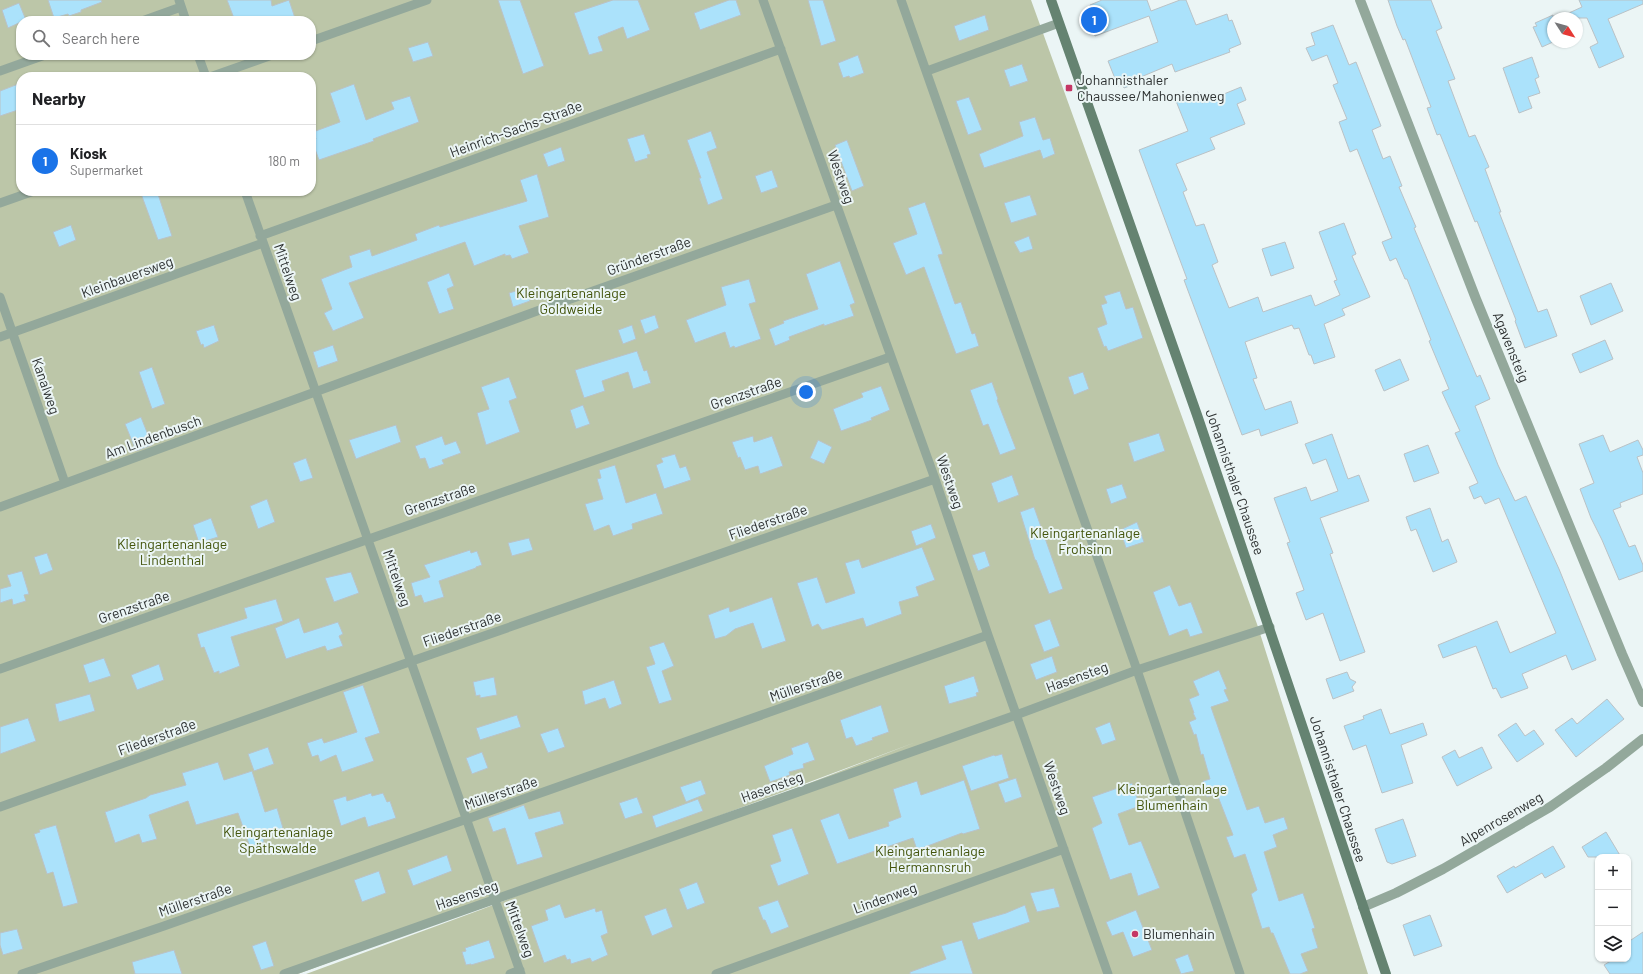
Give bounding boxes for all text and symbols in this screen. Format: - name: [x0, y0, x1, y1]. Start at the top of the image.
- pin: 1: [1081, 5, 1107, 35]
- north arrow: [1547, 12, 1583, 48]
- search box: [16, 16, 316, 60]
- icon: search: [30, 27, 52, 49]
- text: Search here: [62, 29, 140, 47]
- place label: Johannisthaler Chaussee/Mahonienweg: [1077, 71, 1225, 104]
- marker: Johannisthaler Chaussee/Mahonienweg: [1064, 83, 1074, 93]
- text: Nearby: [32, 88, 86, 108]
- street label: Heinrich-Sachs-Straße: [447, 97, 584, 160]
- text: Kiosk: [70, 144, 107, 162]
- street label: Westweg: [824, 148, 859, 206]
- text: 1: [43, 153, 47, 169]
- text: 180 m: [268, 153, 300, 169]
- text: Supermarket: [70, 162, 143, 178]
- street label: Gründerstraße: [605, 232, 693, 279]
- street label: Mittelweg: [271, 241, 306, 303]
- street label: Kleinbauersweg: [79, 252, 175, 301]
- park label: Kleingartenanlage Goldweide: [516, 284, 626, 317]
- street label: Agavensteig: [1490, 309, 1533, 384]
- street label: Kanalweg: [29, 355, 64, 416]
- street label: Grenzstraße: [708, 372, 784, 413]
- your location: [796, 382, 816, 402]
- street label: Johannisthaler Chaussee: [1203, 407, 1268, 557]
- street label: Am Lindenbusch: [102, 411, 203, 462]
- street label: Westweg: [933, 453, 968, 511]
- street label: Grenzstraße: [402, 478, 478, 519]
- street label: Fliederstraße: [726, 500, 809, 543]
- park label: Kleingartenanlage Frohsinn: [1030, 524, 1140, 557]
- park label: Kleingartenanlage Lindenthal: [117, 535, 227, 568]
- street label: Mittelweg: [380, 547, 415, 609]
- street label: Grenzstraße: [96, 586, 172, 627]
- street label: Fliederstraße: [420, 607, 503, 650]
- street label: Hasensteg: [1044, 657, 1110, 696]
- street label: Müllerstraße: [767, 664, 844, 705]
- street label: Johannisthaler Chaussee: [1307, 713, 1370, 864]
- street label: Fliederstraße: [116, 715, 198, 758]
- street label: Westweg: [1040, 759, 1075, 817]
- street label: Hasensteg: [739, 767, 805, 806]
- street label: Müllerstraße: [462, 772, 539, 813]
- park label: Kleingartenanlage Blumenhain: [1117, 780, 1227, 813]
- street label: Alpenrosenweg: [1456, 788, 1545, 849]
- park label: Kleingartenanlage Späthswalde: [223, 823, 333, 856]
- park label: Kleingartenanlage Hermannsruh: [875, 842, 985, 875]
- map controls: [1595, 854, 1631, 962]
- button: +: [1595, 854, 1631, 890]
- street label: Hasensteg: [434, 876, 500, 913]
- street label: Lindenweg: [851, 878, 919, 917]
- street label: Müllerstraße: [156, 879, 233, 920]
- button: −: [1595, 890, 1631, 926]
- street label: Mittelweg: [502, 898, 539, 959]
- place label: Blumenhain: [1143, 925, 1215, 942]
- button: layers: [1595, 926, 1631, 962]
- marker: Blumenhain: [1130, 929, 1140, 939]

